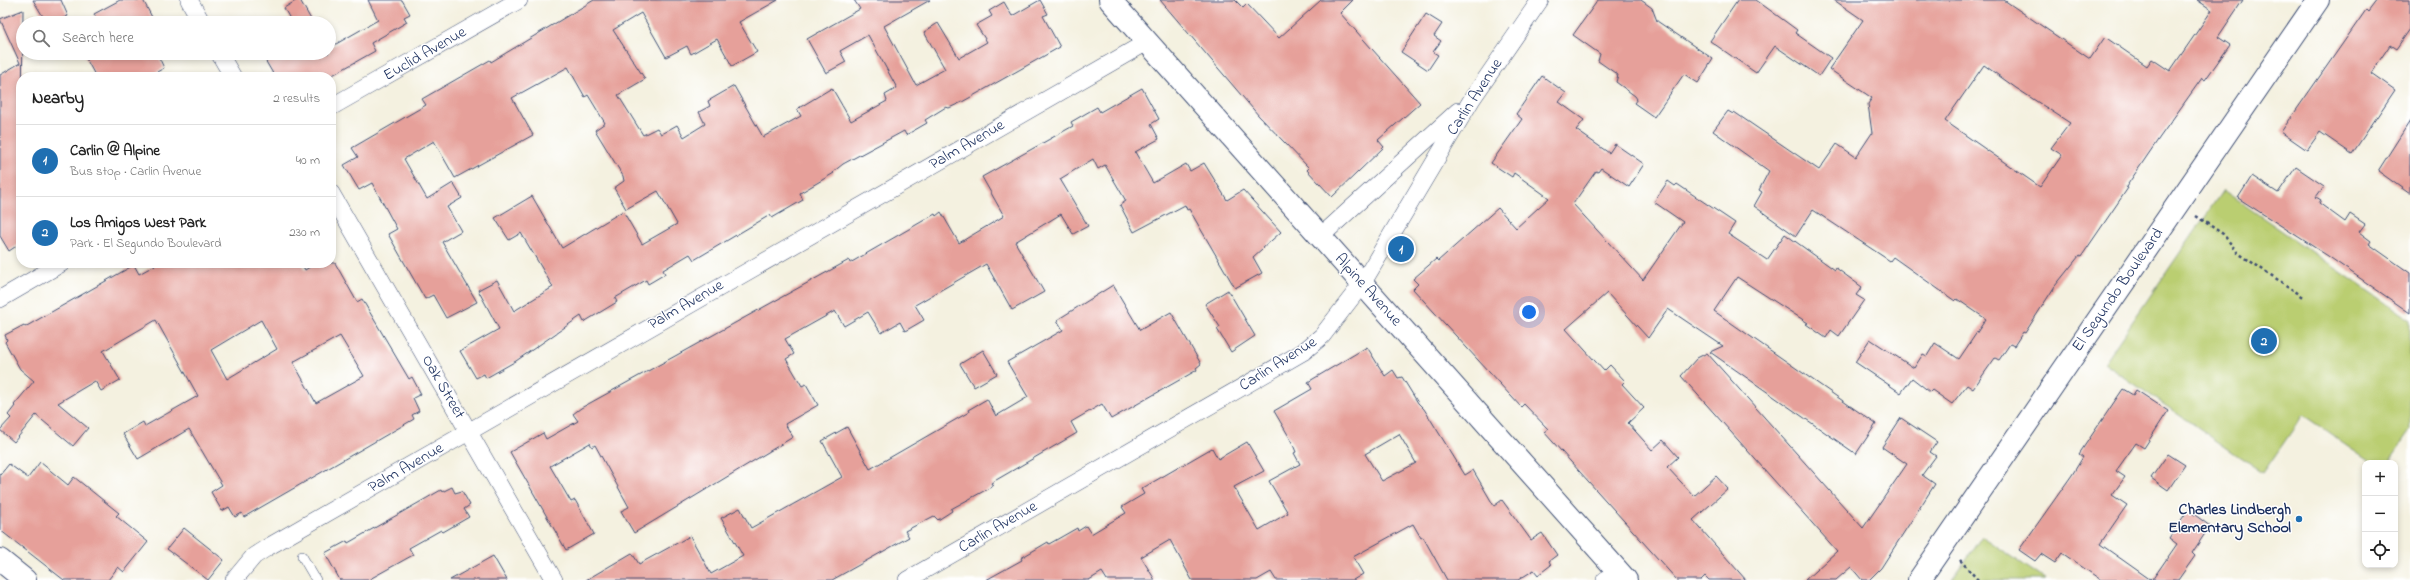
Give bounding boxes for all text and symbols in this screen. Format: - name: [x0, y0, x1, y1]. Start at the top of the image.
- search box: [16, 16, 336, 60]
- street label: Euclid Avenue: [379, 20, 472, 87]
- icon: search: [30, 27, 52, 49]
- text: Search here: [62, 27, 134, 49]
- street label: Carlin Avenue: [1441, 53, 1509, 140]
- text: Nearby: [32, 86, 84, 111]
- text: 2 results: [273, 89, 320, 108]
- street label: Palm Avenue: [925, 113, 1010, 176]
- text: Carlin @ Alpine: [70, 140, 160, 162]
- text: 1: [43, 151, 47, 170]
- text: 40 m: [296, 151, 320, 170]
- text: Bus stop · Carlin Avenue: [70, 162, 201, 181]
- text: Los Amigos West Park: [70, 212, 206, 234]
- text: 2: [42, 223, 48, 242]
- text: 230 m: [289, 223, 320, 242]
- street label: El Segundo Boulevard: [2066, 223, 2170, 357]
- text: Park · El Segundo Boulevard: [70, 234, 222, 253]
- pin: 1: [1388, 234, 1414, 264]
- street label: Alpine Avenue: [1329, 248, 1408, 332]
- street label: Palm Avenue: [644, 273, 729, 336]
- your location: [1519, 302, 1539, 322]
- pin: 2: [2251, 326, 2277, 356]
- street label: Carlin Avenue: [1234, 330, 1322, 397]
- street label: Oak Street: [415, 350, 471, 424]
- street label: Palm Avenue: [364, 436, 449, 499]
- map controls: [2362, 460, 2398, 568]
- button: +: [2362, 460, 2398, 496]
- street label: Carlin Avenue: [954, 494, 1043, 559]
- button: −: [2362, 496, 2398, 532]
- place label: Charles Lindbergh Elementary School: [2168, 498, 2291, 541]
- marker: Charles Lindbergh Elementary School: [2294, 514, 2304, 524]
- button: locate: [2362, 532, 2398, 568]

